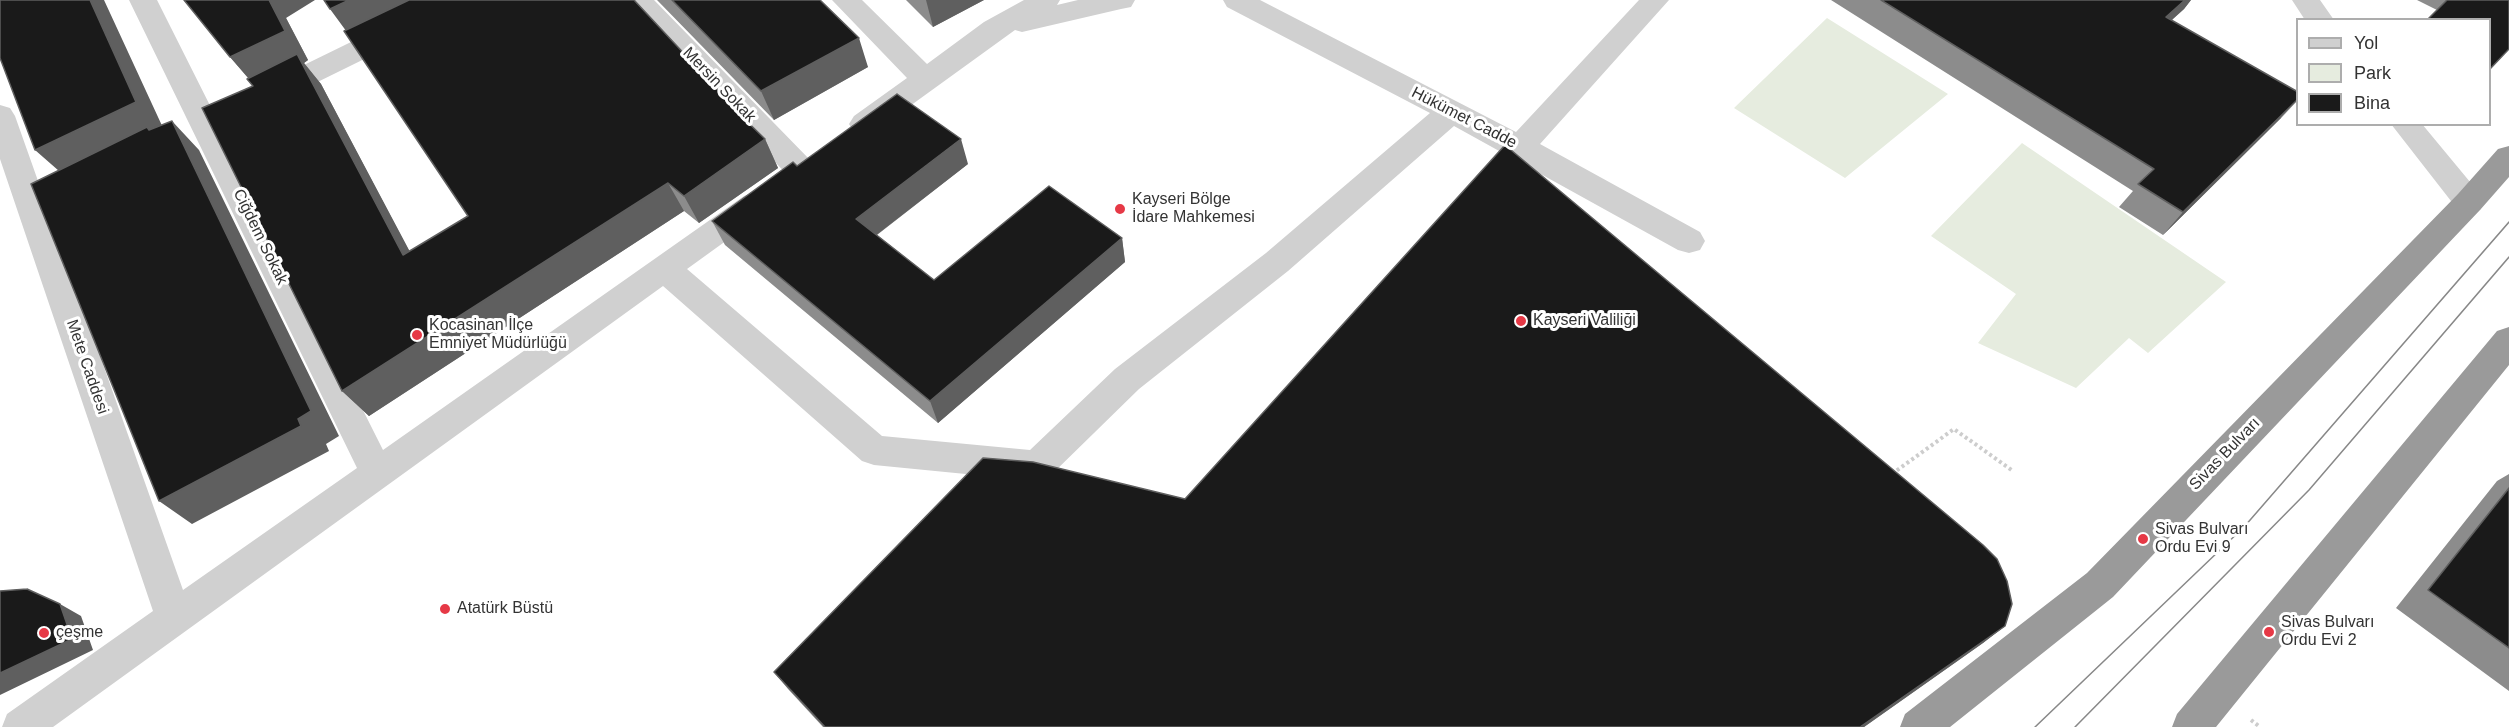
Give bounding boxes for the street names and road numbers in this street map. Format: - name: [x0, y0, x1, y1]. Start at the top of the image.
- street label: Mersin Sokak: [678, 43, 760, 127]
- street label: Hükümet Cadde: [1408, 83, 1520, 153]
- street label: Ciğdem Sokak: [229, 186, 291, 288]
- street label: Mete Caddesi: [62, 317, 112, 417]
- street label: Sivas Bulvarı: [2186, 414, 2264, 494]

